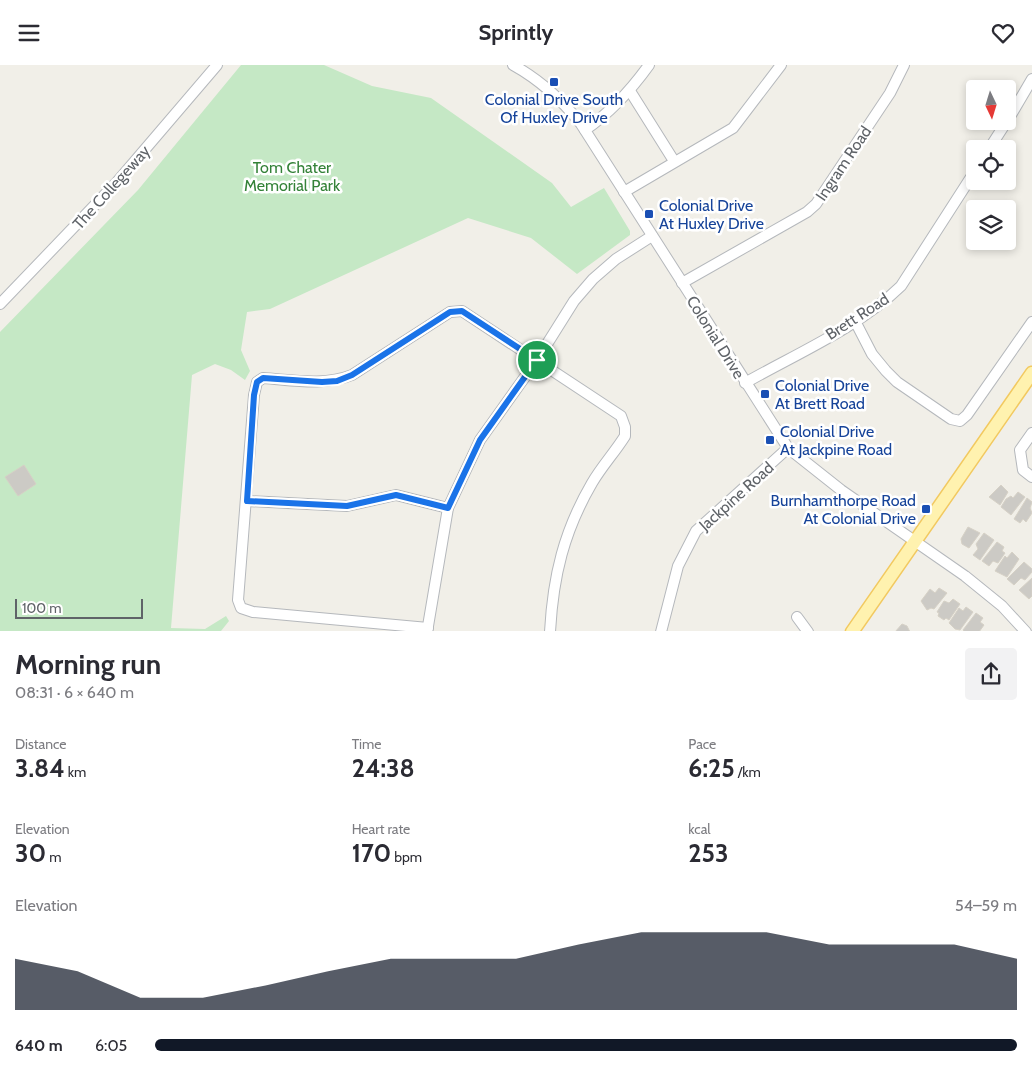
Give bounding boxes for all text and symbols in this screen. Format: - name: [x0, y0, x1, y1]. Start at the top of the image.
- icon: menu: [15, 19, 43, 47]
- text: Sprintly: [479, 19, 553, 46]
- icon: heart: [989, 19, 1017, 47]
- marker: Colonial Drive South Of Huxley Drive: [548, 76, 560, 88]
- north arrow: [966, 80, 1016, 130]
- map controls: [966, 80, 1016, 250]
- place label: Colonial Drive South Of Huxley Drive: [485, 90, 623, 127]
- street label: Ingram Road: [812, 122, 875, 204]
- button: locate: [966, 140, 1016, 190]
- street label: The Collegeway: [69, 142, 154, 233]
- park label: Tom Chater Memorial Park: [244, 158, 341, 195]
- place label: Colonial Drive At Huxley Drive: [659, 196, 764, 233]
- button: layers: [966, 200, 1016, 250]
- marker: Colonial Drive At Huxley Drive: [643, 208, 655, 220]
- street label: Brett Road: [822, 289, 892, 344]
- street label: Colonial Drive: [683, 292, 749, 382]
- pin: [516, 339, 558, 381]
- icon: arrive: [523, 346, 551, 374]
- place label: Colonial Drive At Brett Road: [775, 376, 869, 413]
- marker: Colonial Drive At Brett Road: [759, 388, 771, 400]
- place label: Colonial Drive At Jackpine Road: [780, 422, 892, 459]
- marker: Colonial Drive At Jackpine Road: [764, 434, 776, 446]
- street label: Jackpine Road: [694, 458, 778, 535]
- place label: Burnhamthorpe Road At Colonial Drive: [771, 491, 916, 528]
- marker: Burnhamthorpe Road At Colonial Drive: [920, 503, 932, 515]
- scale bar: [15, 597, 142, 620]
- text: 100 m: [22, 599, 62, 617]
- text: Morning run: [15, 647, 161, 681]
- button: share: [965, 648, 1017, 700]
- text: 08:31 · 6 × 640 m: [15, 683, 134, 702]
- text: Distance: [15, 735, 67, 753]
- text: Time: [352, 735, 381, 753]
- text: Pace: [688, 735, 716, 753]
- text: 3.84: [15, 753, 65, 783]
- text: 24:38: [352, 753, 415, 783]
- text: 6:25: [688, 753, 735, 783]
- text: km: [65, 763, 86, 781]
- text: /km: [735, 763, 761, 781]
- text: Elevation: [15, 820, 70, 838]
- text: Heart rate: [352, 820, 410, 838]
- text: kcal: [688, 820, 711, 838]
- text: 30: [15, 838, 46, 868]
- text: 170: [352, 838, 391, 868]
- text: 253: [688, 838, 728, 868]
- text: m: [46, 848, 62, 866]
- text: bpm: [391, 848, 422, 866]
- text: Elevation: [15, 896, 78, 915]
- text: 54–59 m: [955, 896, 1017, 915]
- text: 640 m: [15, 1036, 63, 1055]
- text: 6:05: [95, 1036, 127, 1055]

